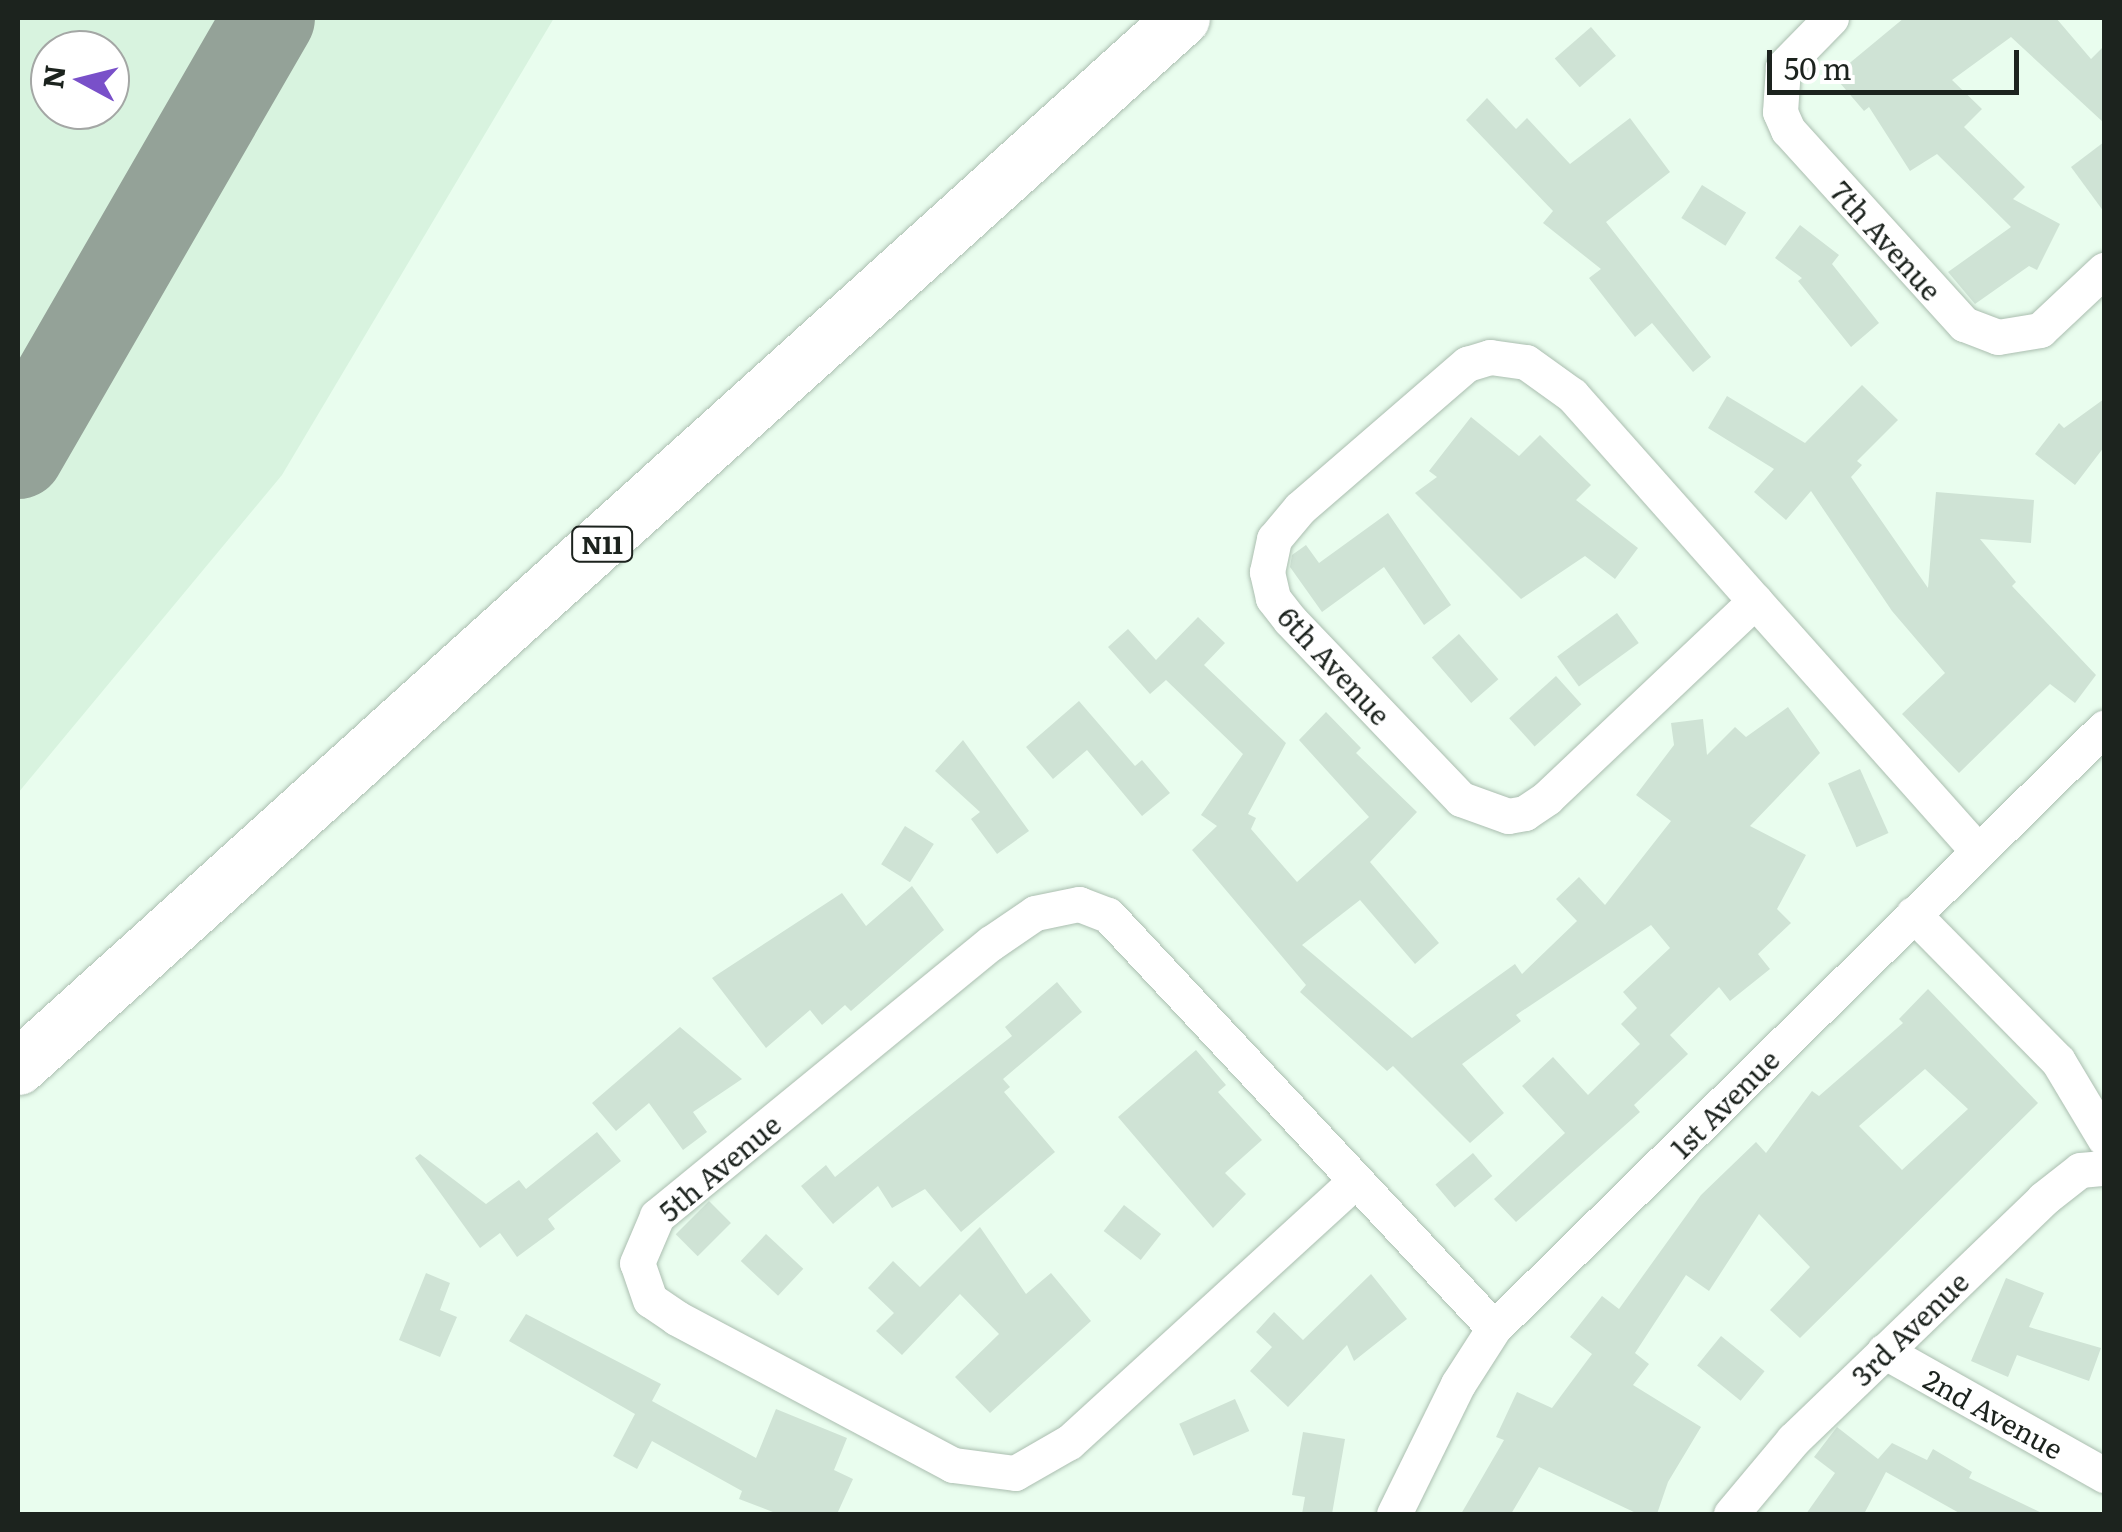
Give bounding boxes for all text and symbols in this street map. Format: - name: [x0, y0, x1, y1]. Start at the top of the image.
- north arrow: [30, 30, 130, 130]
- scale bar: [1772, 30, 2024, 92]
- text: 50 m: [1784, 45, 1852, 89]
- text: N: [30, 62, 74, 91]
- street label: 7th Avenue: [1825, 174, 1949, 306]
- road number: N11: [570, 524, 634, 564]
- street label: 6th Avenue: [1272, 599, 1398, 731]
- street label: 1st Avenue: [1663, 1042, 1785, 1164]
- street label: 5th Avenue: [652, 1107, 786, 1227]
- street label: 3rd Avenue: [1844, 1264, 1974, 1392]
- street label: 2nd Avenue: [1919, 1361, 2069, 1465]

